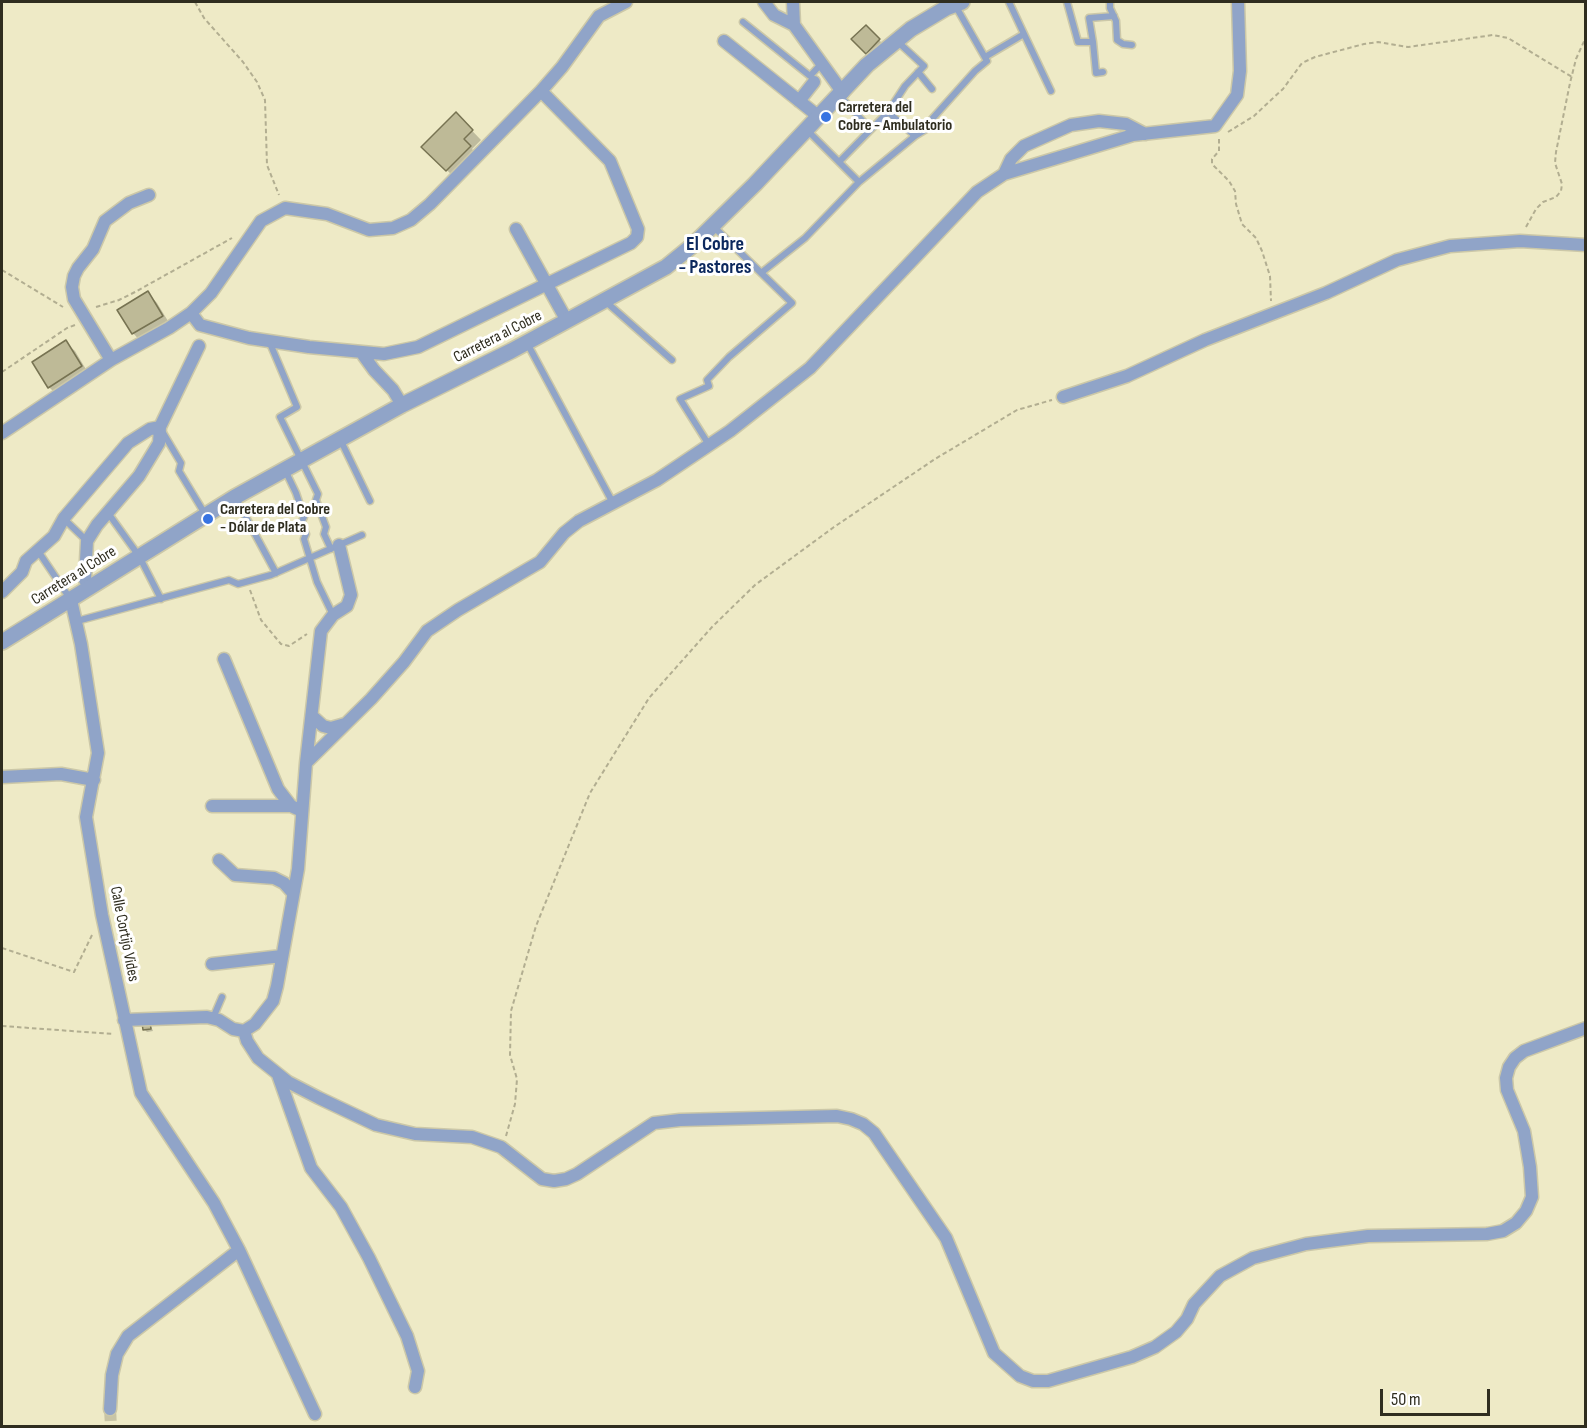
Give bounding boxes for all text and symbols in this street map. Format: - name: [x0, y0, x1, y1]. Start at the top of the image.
- place label: Carretera del Cobre - Ambulatorio: [838, 98, 952, 136]
- marker: Carretera del Cobre - Ambulatorio: [819, 110, 833, 124]
- district label: El Cobre - Pastores: [679, 233, 751, 280]
- street label: Carretera al Cobre: [451, 307, 545, 367]
- place label: Carretera del Cobre - Dólar de Plata: [220, 500, 330, 538]
- marker: Carretera del Cobre - Dólar de Plata: [201, 512, 215, 526]
- street label: Carretera al Cobre: [28, 542, 120, 610]
- street label: Calle Cortijo Vides: [105, 885, 143, 983]
- scale bar: [1383, 1377, 1492, 1415]
- text: 50 m: [1391, 1389, 1421, 1410]

